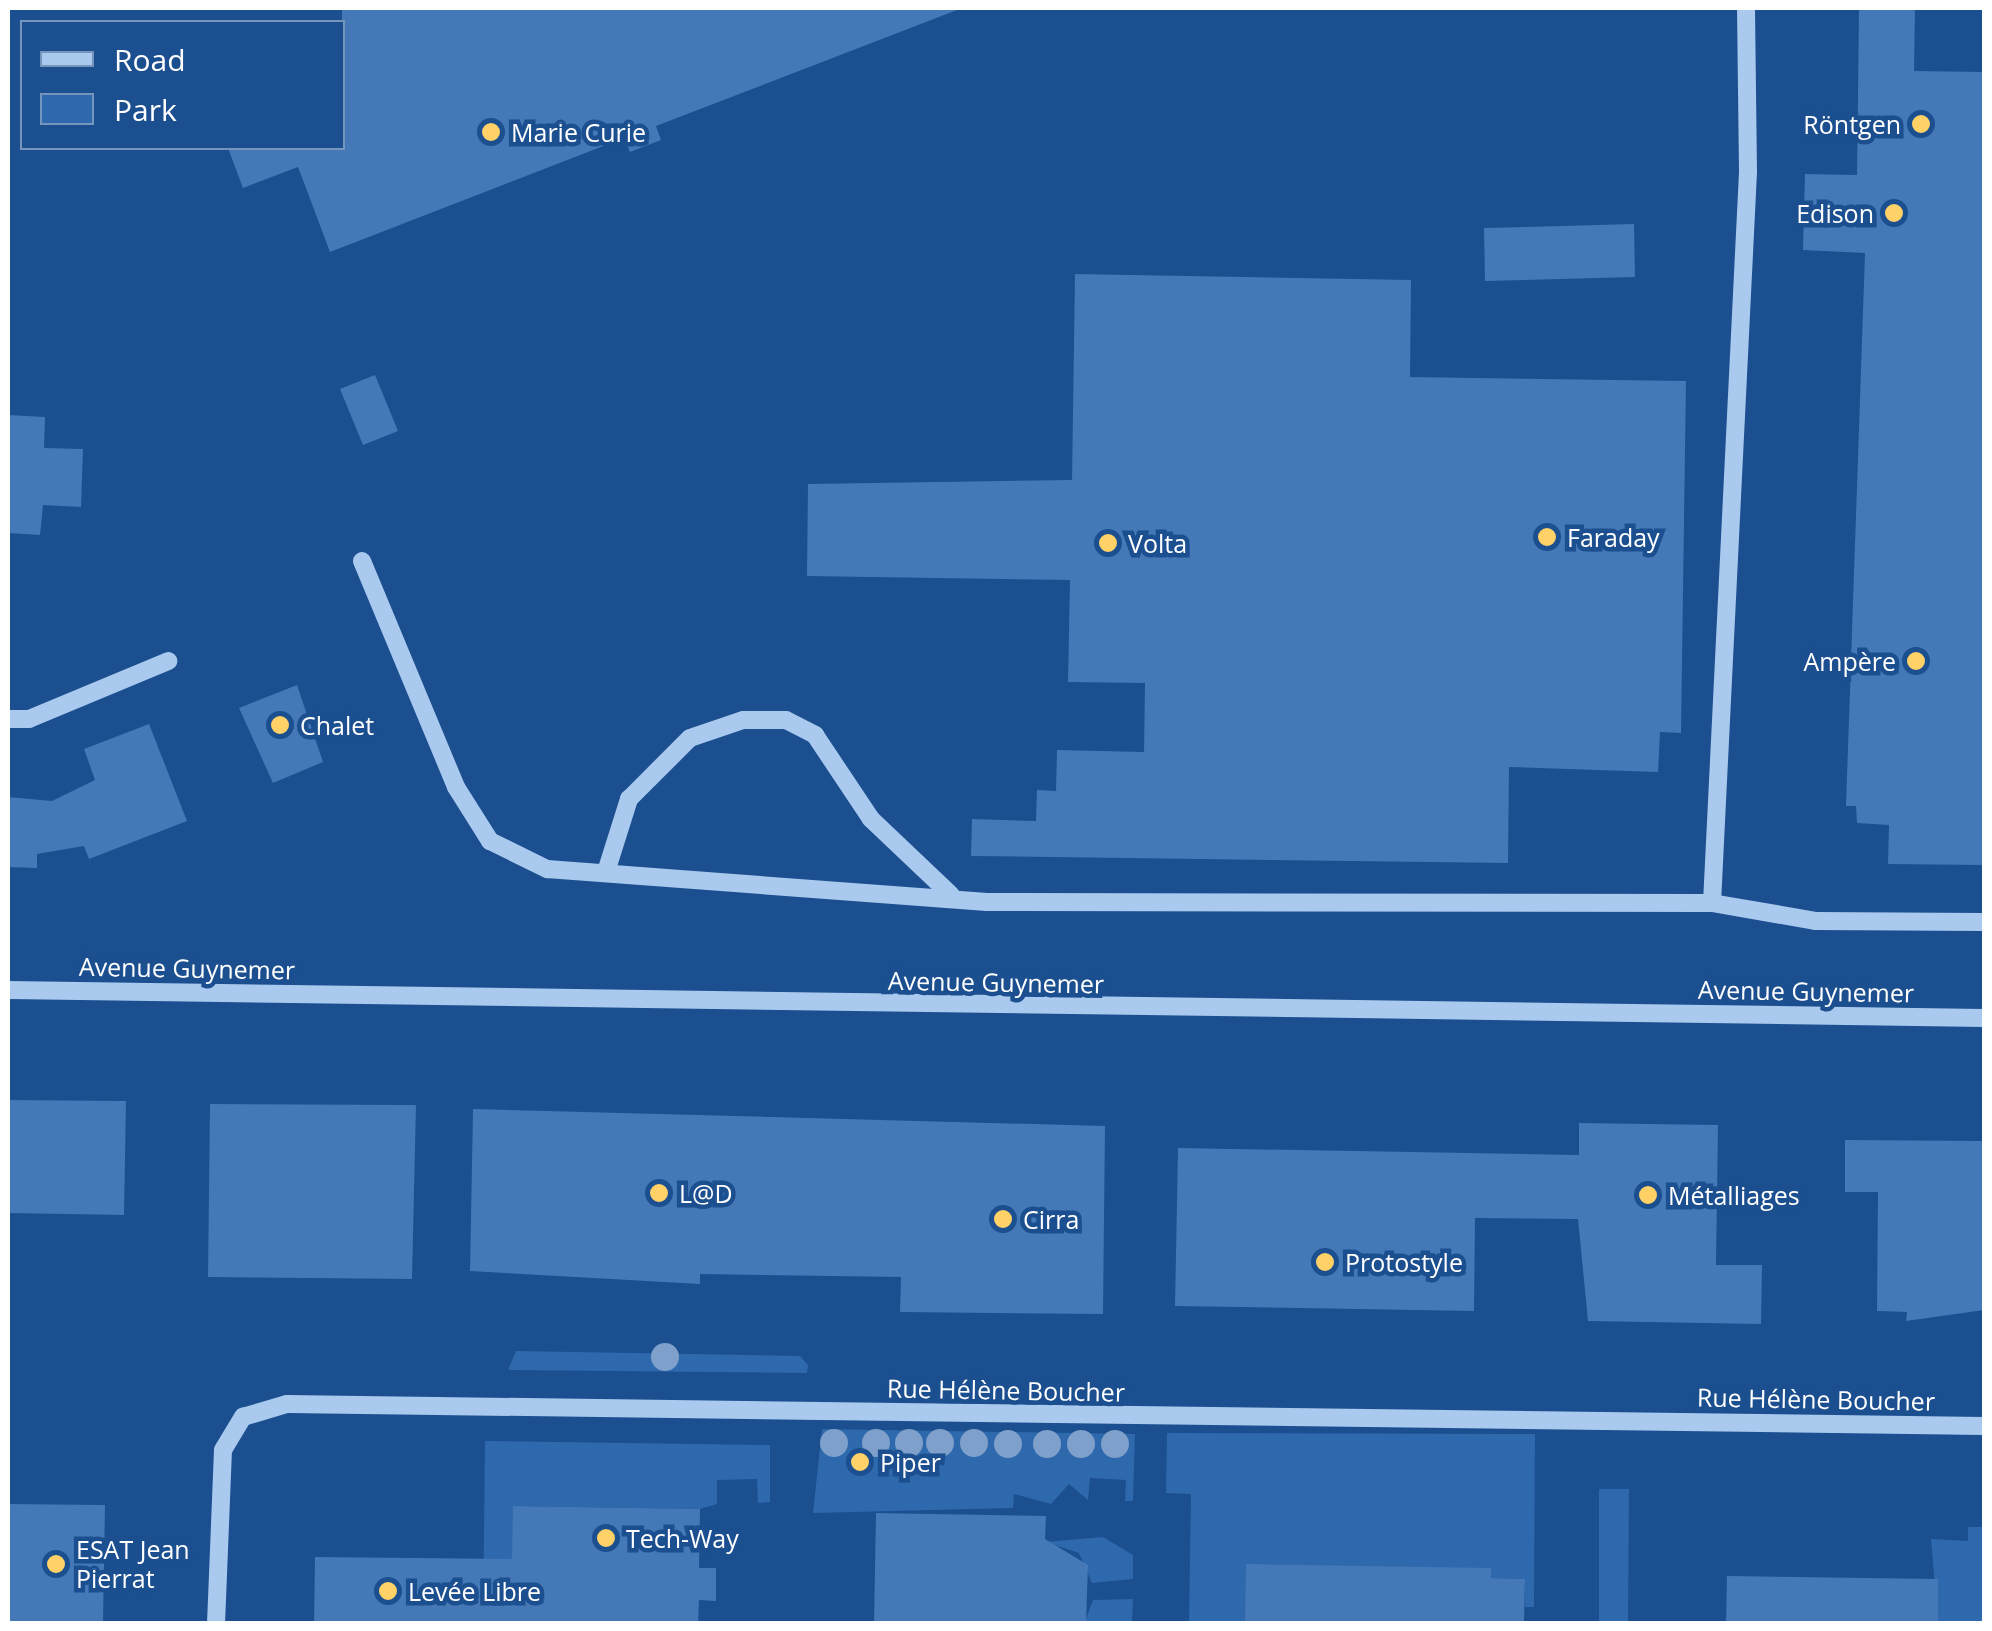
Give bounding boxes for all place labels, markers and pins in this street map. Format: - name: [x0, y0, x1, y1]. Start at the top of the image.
- place label: Röntgen: [1803, 109, 1901, 139]
- marker: Röntgen: [1910, 113, 1932, 135]
- place label: Marie Curie: [511, 117, 646, 147]
- marker: Marie Curie: [480, 121, 502, 143]
- place label: Edison: [1796, 198, 1874, 228]
- marker: Edison: [1883, 202, 1905, 224]
- place label: Faraday: [1567, 522, 1660, 552]
- marker: Faraday: [1536, 526, 1558, 548]
- place label: Volta: [1128, 528, 1187, 558]
- marker: Volta: [1097, 532, 1119, 554]
- place label: Ampère: [1803, 646, 1896, 676]
- marker: Ampère: [1905, 650, 1927, 672]
- place label: Chalet: [300, 710, 374, 740]
- marker: Chalet: [269, 714, 291, 736]
- place label: L@D: [679, 1178, 733, 1208]
- place label: Métalliages: [1668, 1180, 1800, 1210]
- marker: L@D: [648, 1182, 670, 1204]
- marker: Métalliages: [1637, 1184, 1659, 1206]
- place label: Cirra: [1023, 1204, 1079, 1234]
- marker: Cirra: [992, 1208, 1014, 1230]
- place label: Protostyle: [1345, 1247, 1463, 1277]
- marker: Protostyle: [1314, 1251, 1336, 1273]
- place label: Piper: [880, 1447, 941, 1477]
- marker: Piper: [849, 1451, 871, 1473]
- place label: Tech-Way: [626, 1523, 739, 1553]
- marker: Tech-Way: [595, 1527, 617, 1549]
- place label: ESAT Jean Pierrat: [76, 1535, 190, 1594]
- marker: ESAT Jean Pierrat: [45, 1553, 67, 1575]
- place label: Levée Libre: [408, 1576, 541, 1606]
- marker: Levée Libre: [377, 1580, 399, 1602]

